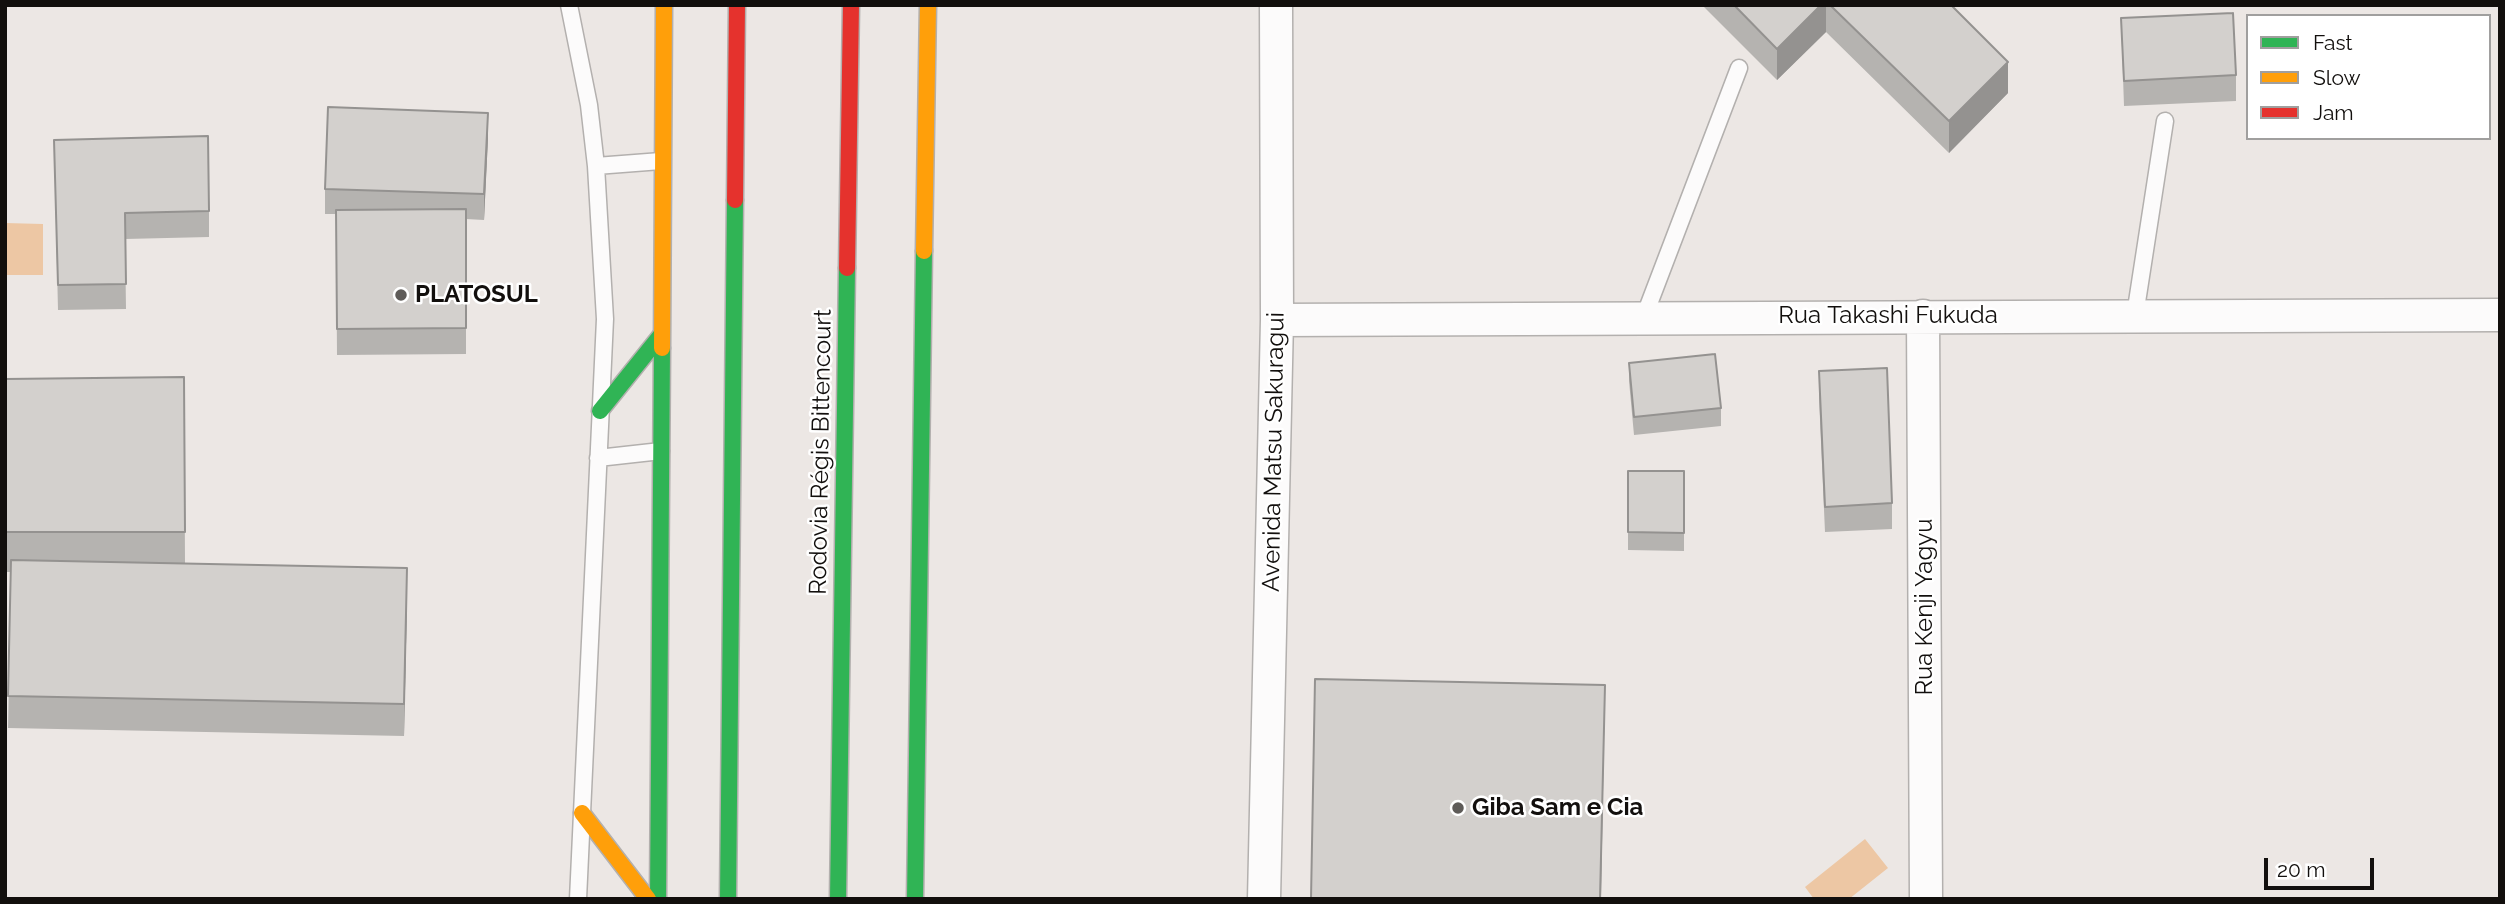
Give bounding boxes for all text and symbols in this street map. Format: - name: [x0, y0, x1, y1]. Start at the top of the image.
- legend: [2246, 14, 2491, 140]
- text: Fast: [2313, 30, 2353, 55]
- text: Slow: [2313, 65, 2361, 90]
- text: Jam: [2313, 100, 2354, 125]
- place label: PLATOSUL: [415, 281, 538, 309]
- marker: PLATOSUL: [393, 287, 409, 303]
- street label: Rua Takashi Fukuda: [1778, 302, 1998, 330]
- street label: Rodovia Régis Bittencourt: [804, 309, 838, 595]
- street label: Avenida Matsu Sakuragui: [1257, 312, 1291, 592]
- street label: Rua Kenji Yagyu: [1911, 518, 1939, 696]
- place label: Giba Sam e Cia: [1472, 794, 1643, 822]
- marker: Giba Sam e Cia: [1450, 800, 1466, 816]
- scale bar: [2267, 844, 2377, 888]
- text: 20 m: [2277, 857, 2325, 882]

